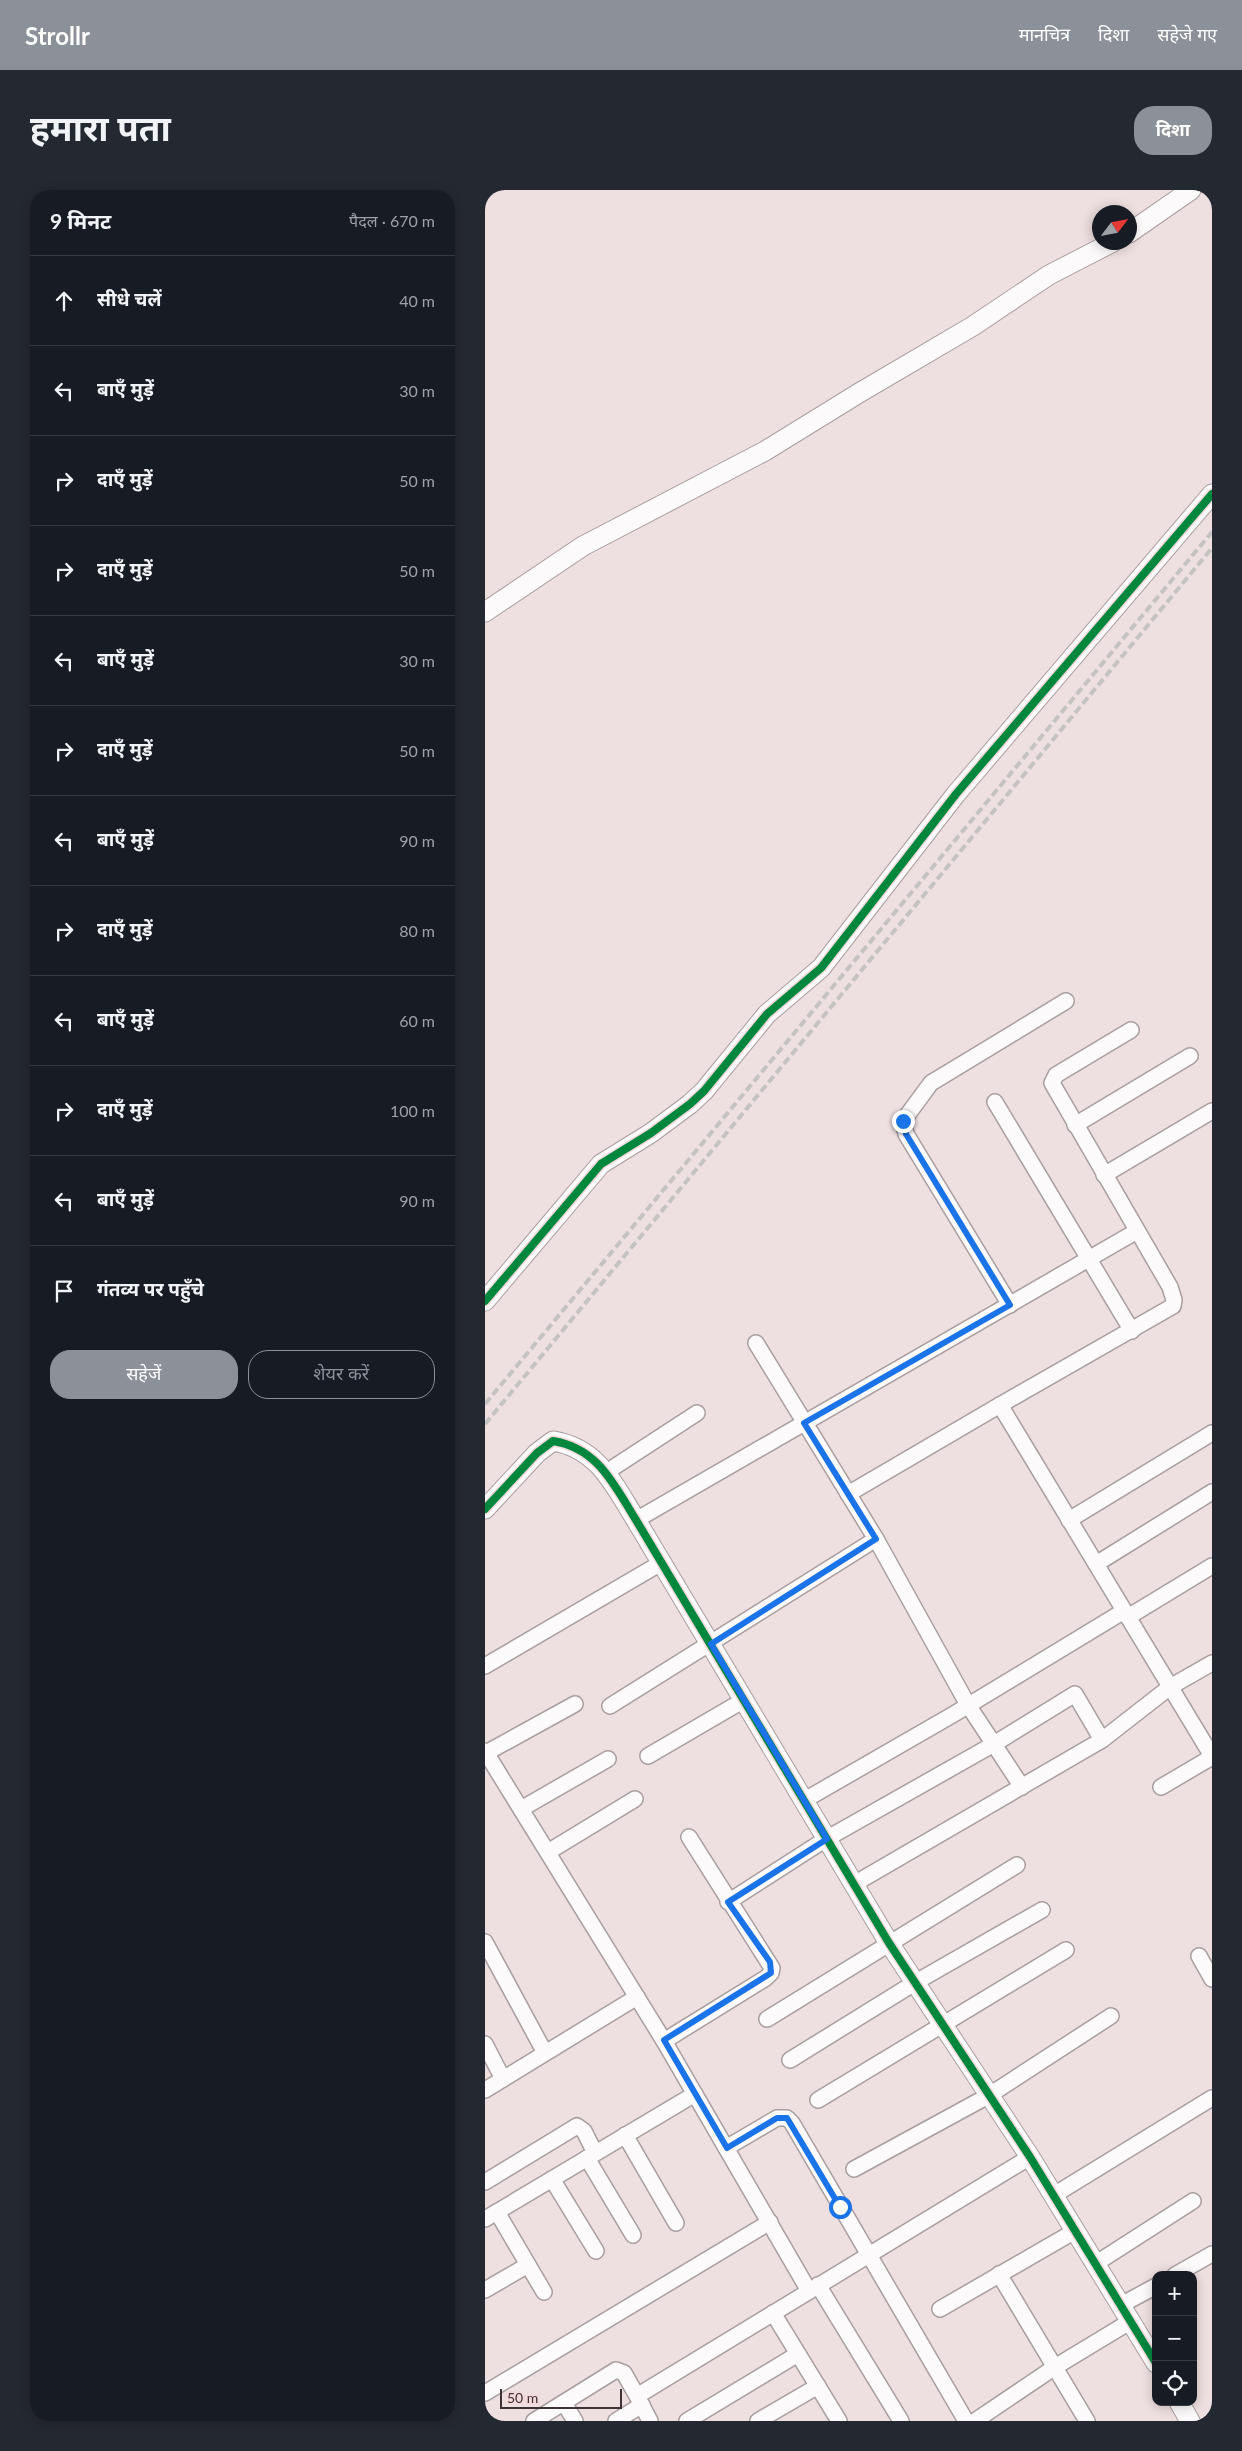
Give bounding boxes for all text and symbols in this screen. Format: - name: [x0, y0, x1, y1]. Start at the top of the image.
- text: Strollr: [25, 21, 90, 50]
- text: मानचित्र: [1019, 23, 1070, 45]
- text: दिशा: [1098, 23, 1129, 45]
- text: सहेजे गए: [1157, 23, 1217, 45]
- text: हमारा पता: [30, 106, 171, 148]
- button: दिशा: [1134, 106, 1212, 155]
- north arrow: [1092, 205, 1137, 250]
- text: 9 मिनट: [50, 208, 111, 233]
- text: पैदल · 670 m: [349, 211, 435, 230]
- icon: ahead: [50, 287, 78, 315]
- text: सीधे चलें: [97, 287, 162, 310]
- text: 40 m: [399, 291, 435, 310]
- icon: left: [50, 377, 78, 405]
- text: बाएँ मुड़ें: [97, 377, 154, 400]
- text: 30 m: [399, 381, 435, 400]
- icon: right: [50, 467, 78, 495]
- text: दाएँ मुड़ें: [97, 467, 153, 490]
- text: 50 m: [399, 471, 435, 490]
- icon: right: [50, 557, 78, 585]
- text: दाएँ मुड़ें: [97, 557, 153, 580]
- text: 50 m: [399, 561, 435, 580]
- icon: left: [50, 647, 78, 675]
- text: बाएँ मुड़ें: [97, 647, 154, 670]
- text: 30 m: [399, 651, 435, 670]
- icon: right: [50, 737, 78, 765]
- text: दाएँ मुड़ें: [97, 737, 153, 760]
- text: 50 m: [399, 741, 435, 760]
- icon: left: [50, 827, 78, 855]
- text: बाएँ मुड़ें: [97, 827, 154, 850]
- text: 90 m: [399, 831, 435, 850]
- icon: right: [50, 917, 78, 945]
- text: दाएँ मुड़ें: [97, 917, 153, 940]
- text: 80 m: [399, 921, 435, 940]
- icon: left: [50, 1007, 78, 1035]
- text: बाएँ मुड़ें: [97, 1007, 154, 1030]
- text: 60 m: [399, 1011, 435, 1030]
- icon: right: [50, 1097, 78, 1125]
- text: दाएँ मुड़ें: [97, 1097, 153, 1120]
- text: 100 m: [390, 1101, 435, 1120]
- route end: [892, 1110, 915, 1133]
- icon: left: [50, 1187, 78, 1215]
- text: बाएँ मुड़ें: [97, 1187, 154, 1210]
- text: 90 m: [399, 1191, 435, 1210]
- icon: arrive: [50, 1277, 78, 1305]
- text: गंतव्य पर पहुँचे: [97, 1277, 204, 1300]
- button: सहेजें: [50, 1350, 238, 1399]
- button: शेयर करें: [248, 1350, 435, 1399]
- route start: [829, 2196, 852, 2219]
- map controls: [1152, 2271, 1197, 2406]
- button: +: [1152, 2271, 1197, 2316]
- button: −: [1152, 2316, 1197, 2361]
- button: locate: [1152, 2361, 1197, 2406]
- scale bar: [500, 2386, 623, 2409]
- text: 50 m: [507, 2389, 538, 2406]

